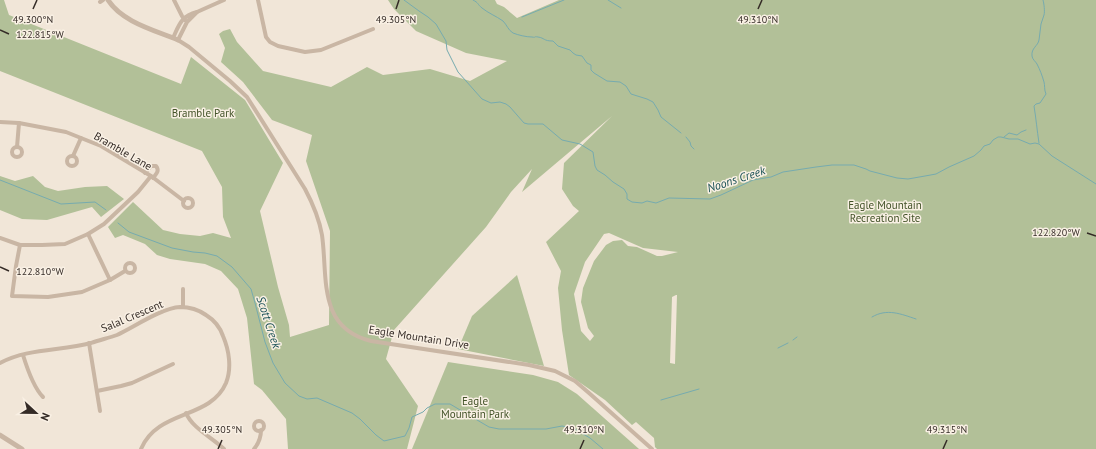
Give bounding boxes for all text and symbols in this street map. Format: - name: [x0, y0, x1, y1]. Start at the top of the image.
- text: 49.300°N: [13, 13, 53, 26]
- text: 49.305°N: [376, 13, 416, 26]
- text: 49.310°N: [738, 13, 778, 26]
- text: 122.815°W: [16, 28, 64, 41]
- park label: Bramble Park: [172, 106, 235, 120]
- street label: Bramble Lane: [91, 129, 155, 173]
- water label: Noons Creek: [705, 162, 768, 195]
- park label: Eagle Mountain Recreation Site: [848, 198, 922, 225]
- text: 122.820°W: [1032, 226, 1080, 239]
- text: 122.810°W: [16, 265, 64, 278]
- water label: Scott Creek: [254, 294, 285, 351]
- street label: Salal Crescent: [99, 297, 165, 335]
- street label: Eagle Mountain Drive: [368, 322, 471, 352]
- north arrow: [16, 393, 56, 433]
- park label: Eagle Mountain Park: [441, 394, 510, 421]
- text: N: [37, 411, 53, 423]
- text: 49.305°N: [202, 423, 242, 436]
- text: 49.310°N: [564, 423, 604, 436]
- text: 49.315°N: [927, 423, 967, 436]

